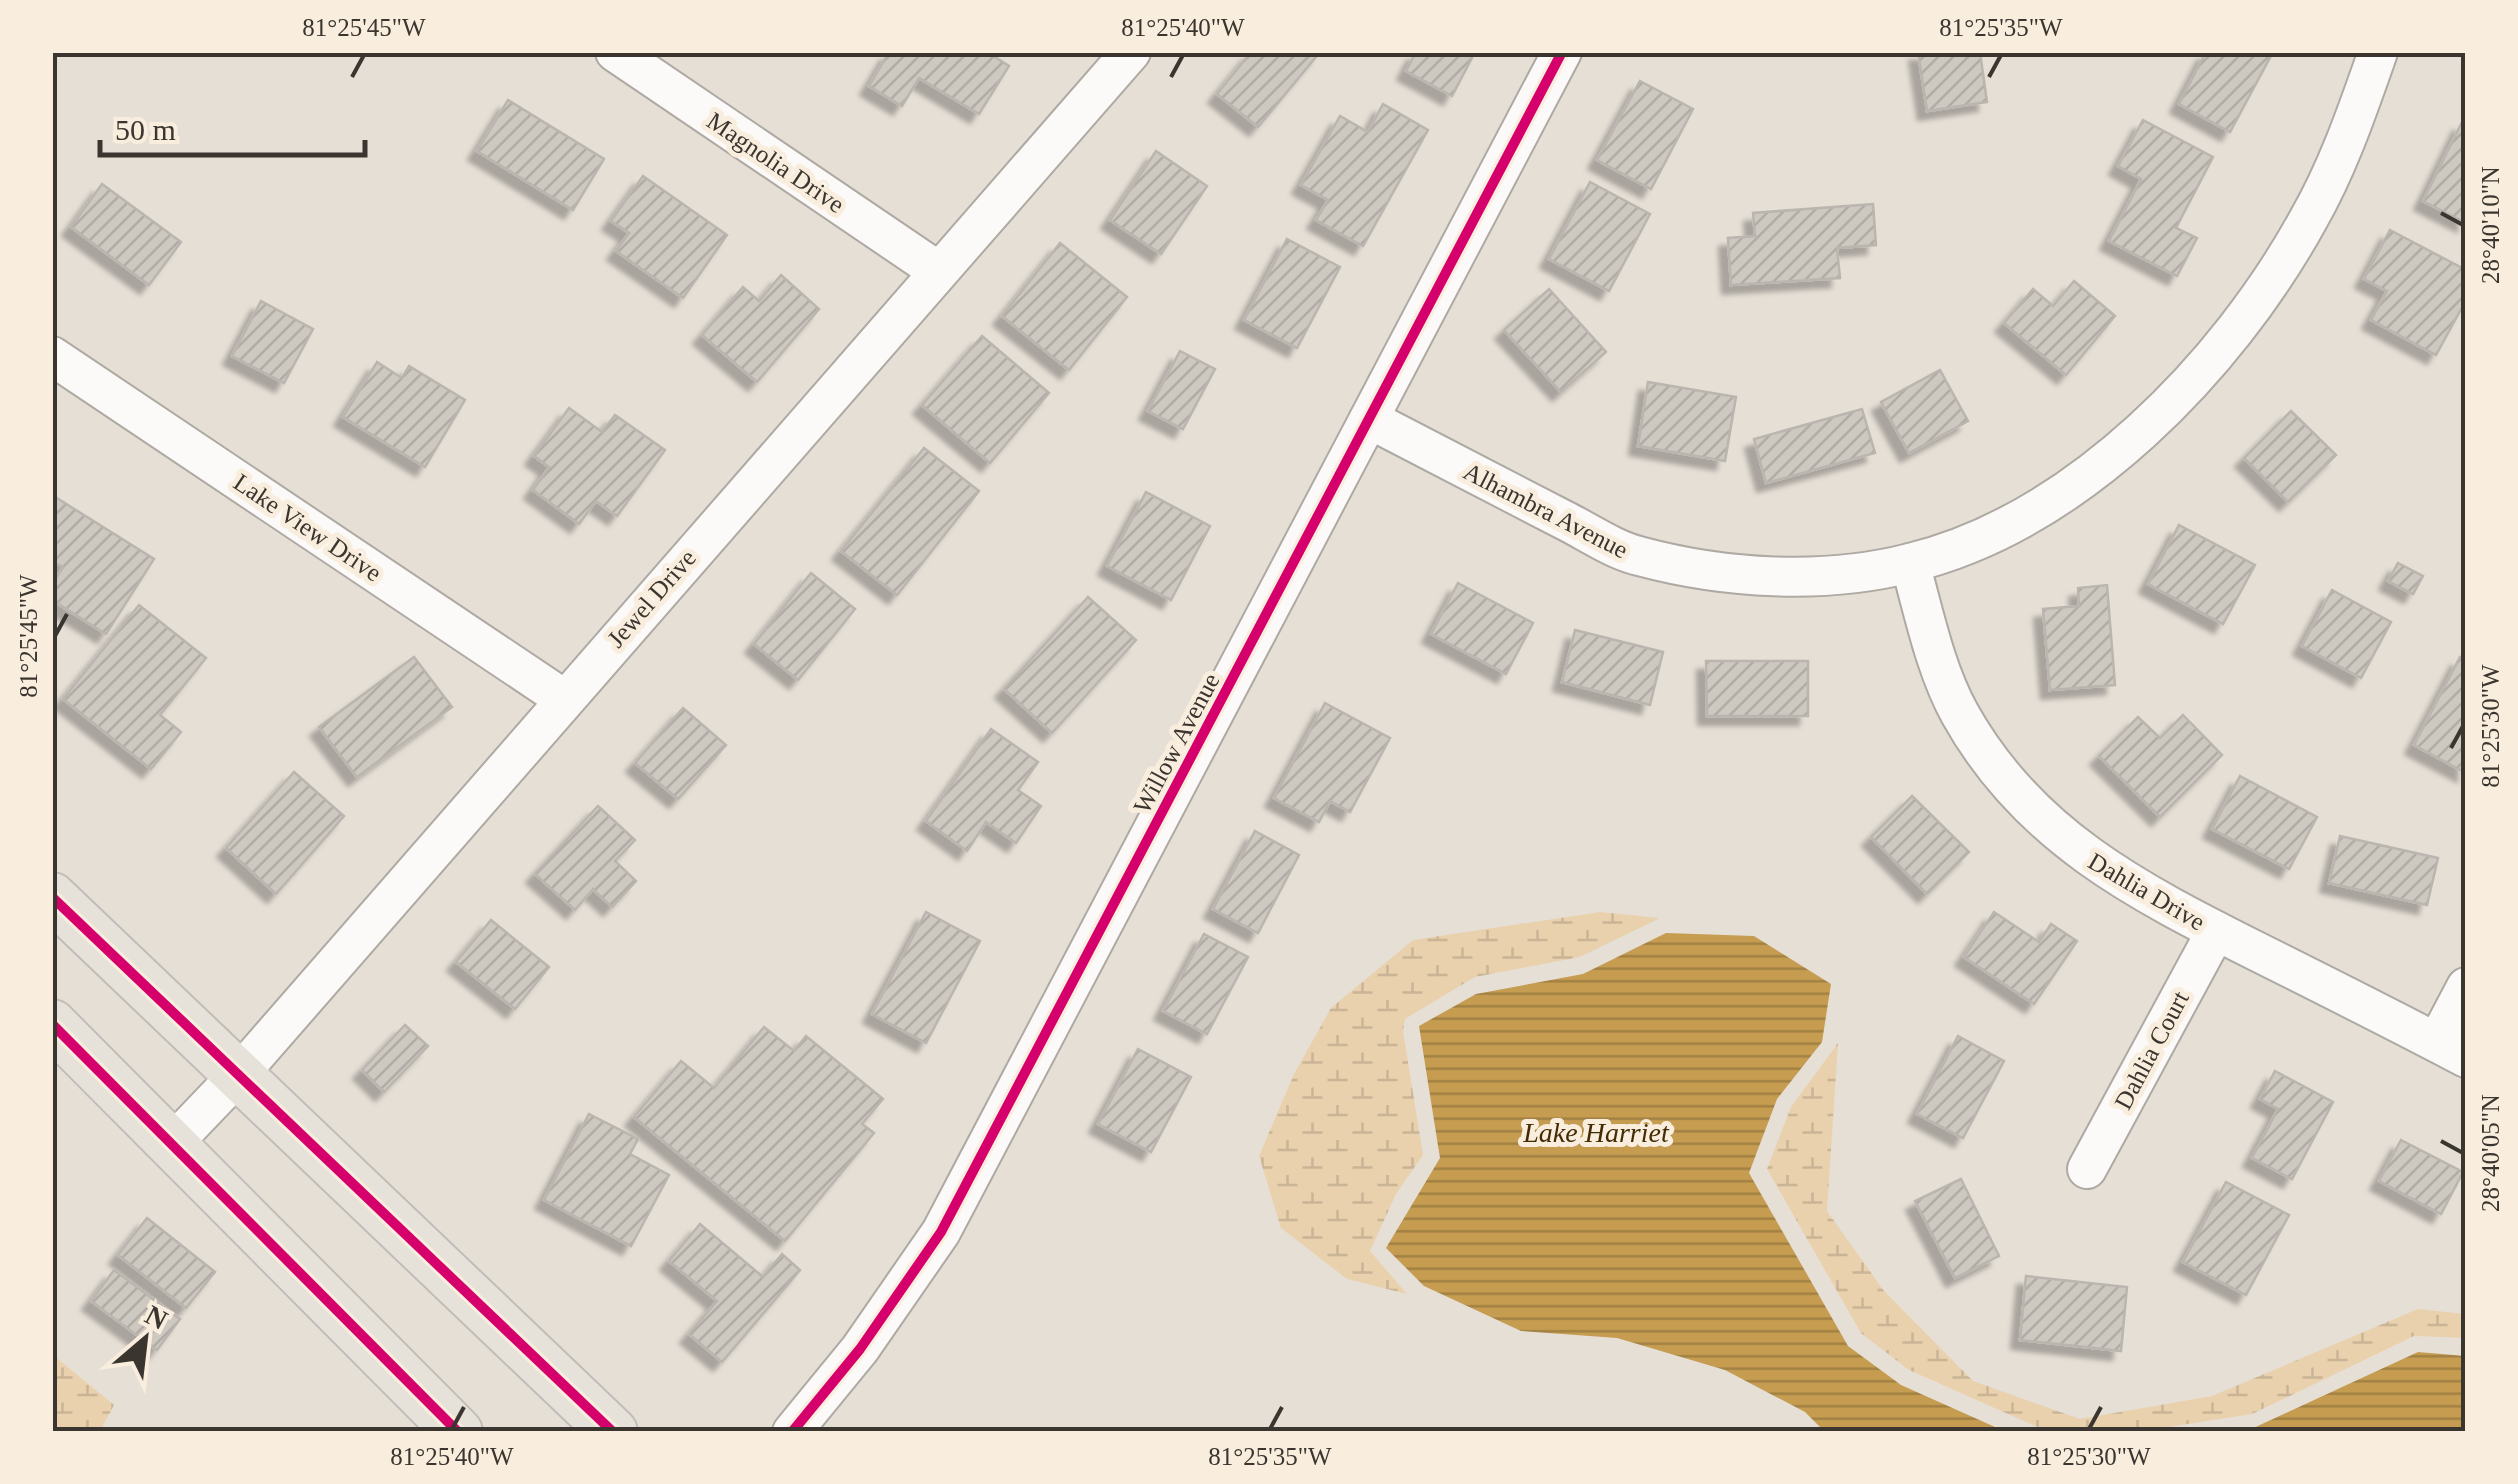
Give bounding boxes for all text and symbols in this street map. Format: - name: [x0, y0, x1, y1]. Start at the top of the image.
- text: 81°25'45"W: [302, 14, 426, 41]
- text: 81°25'40"W: [1121, 14, 1245, 41]
- text: 81°25'35"W: [1939, 14, 2063, 41]
- scale bar: [100, 95, 365, 157]
- street label: Magnolia Drive: [702, 107, 849, 218]
- text: 50 m: [115, 113, 176, 146]
- text: 28°40'10"N: [2477, 166, 2504, 284]
- street label: Alhambra Avenue: [1459, 457, 1632, 563]
- street label: Lake View Drive: [229, 468, 386, 587]
- street label: Jewel Drive: [602, 544, 701, 653]
- text: 81°25'45"W: [15, 574, 42, 698]
- text: 81°25'30"W: [2477, 664, 2504, 788]
- street label: Willow Avenue: [1128, 669, 1225, 818]
- street label: Dahlia Drive: [2084, 847, 2210, 936]
- street label: Dahlia Court: [2109, 987, 2194, 1114]
- text: 28°40'05"N: [2477, 1094, 2504, 1212]
- water label: Lake Harriet: [1522, 1117, 1670, 1148]
- north arrow: [95, 1289, 195, 1389]
- text: N: [140, 1299, 173, 1336]
- text: 81°25'40"W: [390, 1443, 514, 1470]
- text: 81°25'35"W: [1208, 1443, 1332, 1470]
- text: 81°25'30"W: [2027, 1443, 2151, 1470]

